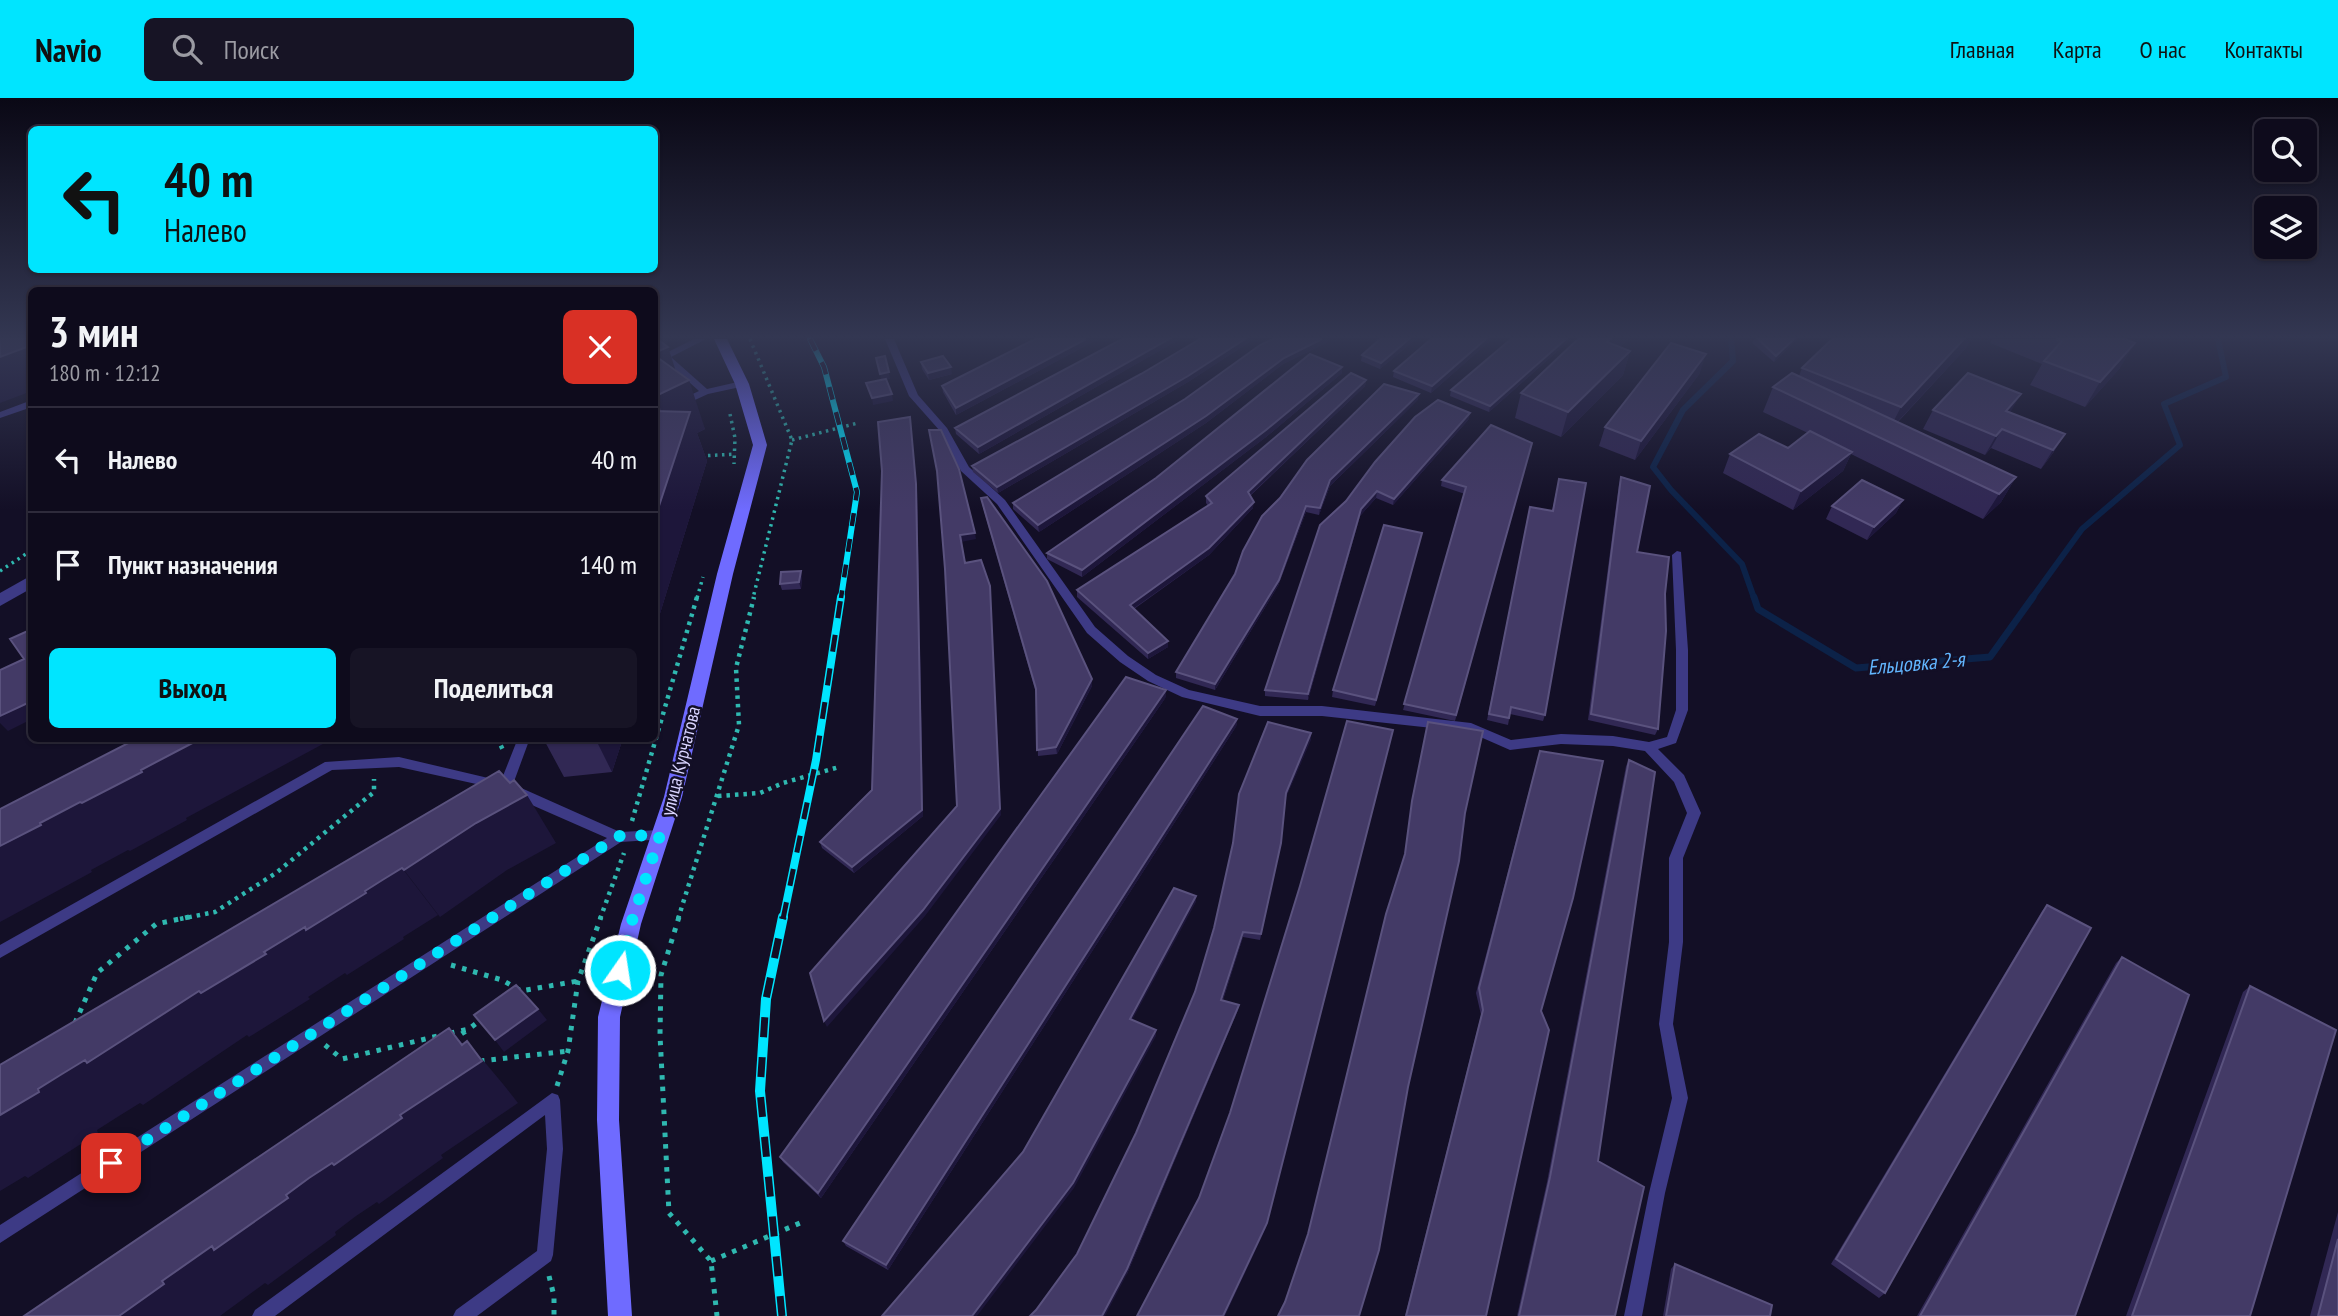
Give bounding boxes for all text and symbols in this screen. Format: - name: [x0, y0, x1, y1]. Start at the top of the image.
- search box: [144, 18, 634, 81]
- text: Navio: [35, 28, 102, 71]
- icon: search: [168, 30, 206, 68]
- text: Поиск: [224, 33, 279, 66]
- text: Главная: [1950, 34, 2015, 65]
- text: Карта: [2053, 34, 2102, 65]
- text: О нас: [2140, 34, 2186, 65]
- text: Контакты: [2224, 34, 2303, 65]
- map controls: [2254, 119, 2317, 259]
- button: search: [2254, 119, 2317, 182]
- text: 40 m: [164, 147, 253, 211]
- icon: left: [49, 154, 140, 245]
- button: layers: [2254, 196, 2317, 259]
- text: Налево: [164, 209, 247, 251]
- text: 3 мин: [49, 304, 139, 359]
- button: close: [563, 310, 637, 384]
- text: 180 m · 12:12: [49, 358, 161, 387]
- icon: left: [49, 441, 87, 479]
- text: Налево: [108, 443, 177, 476]
- text: 40 m: [591, 443, 637, 476]
- icon: arrive: [49, 546, 87, 584]
- text: Пункт назначения: [108, 548, 278, 581]
- text: 140 m: [579, 548, 637, 581]
- water label: Ельцовка 2-я: [1867, 645, 1967, 681]
- button: Выход: [49, 648, 336, 728]
- button: Поделиться: [350, 648, 637, 728]
- street label: улица Курчатова: [655, 704, 705, 818]
- position arrow: [583, 933, 657, 1007]
- pin: [81, 1133, 141, 1193]
- icon: arrive: [92, 1144, 130, 1182]

